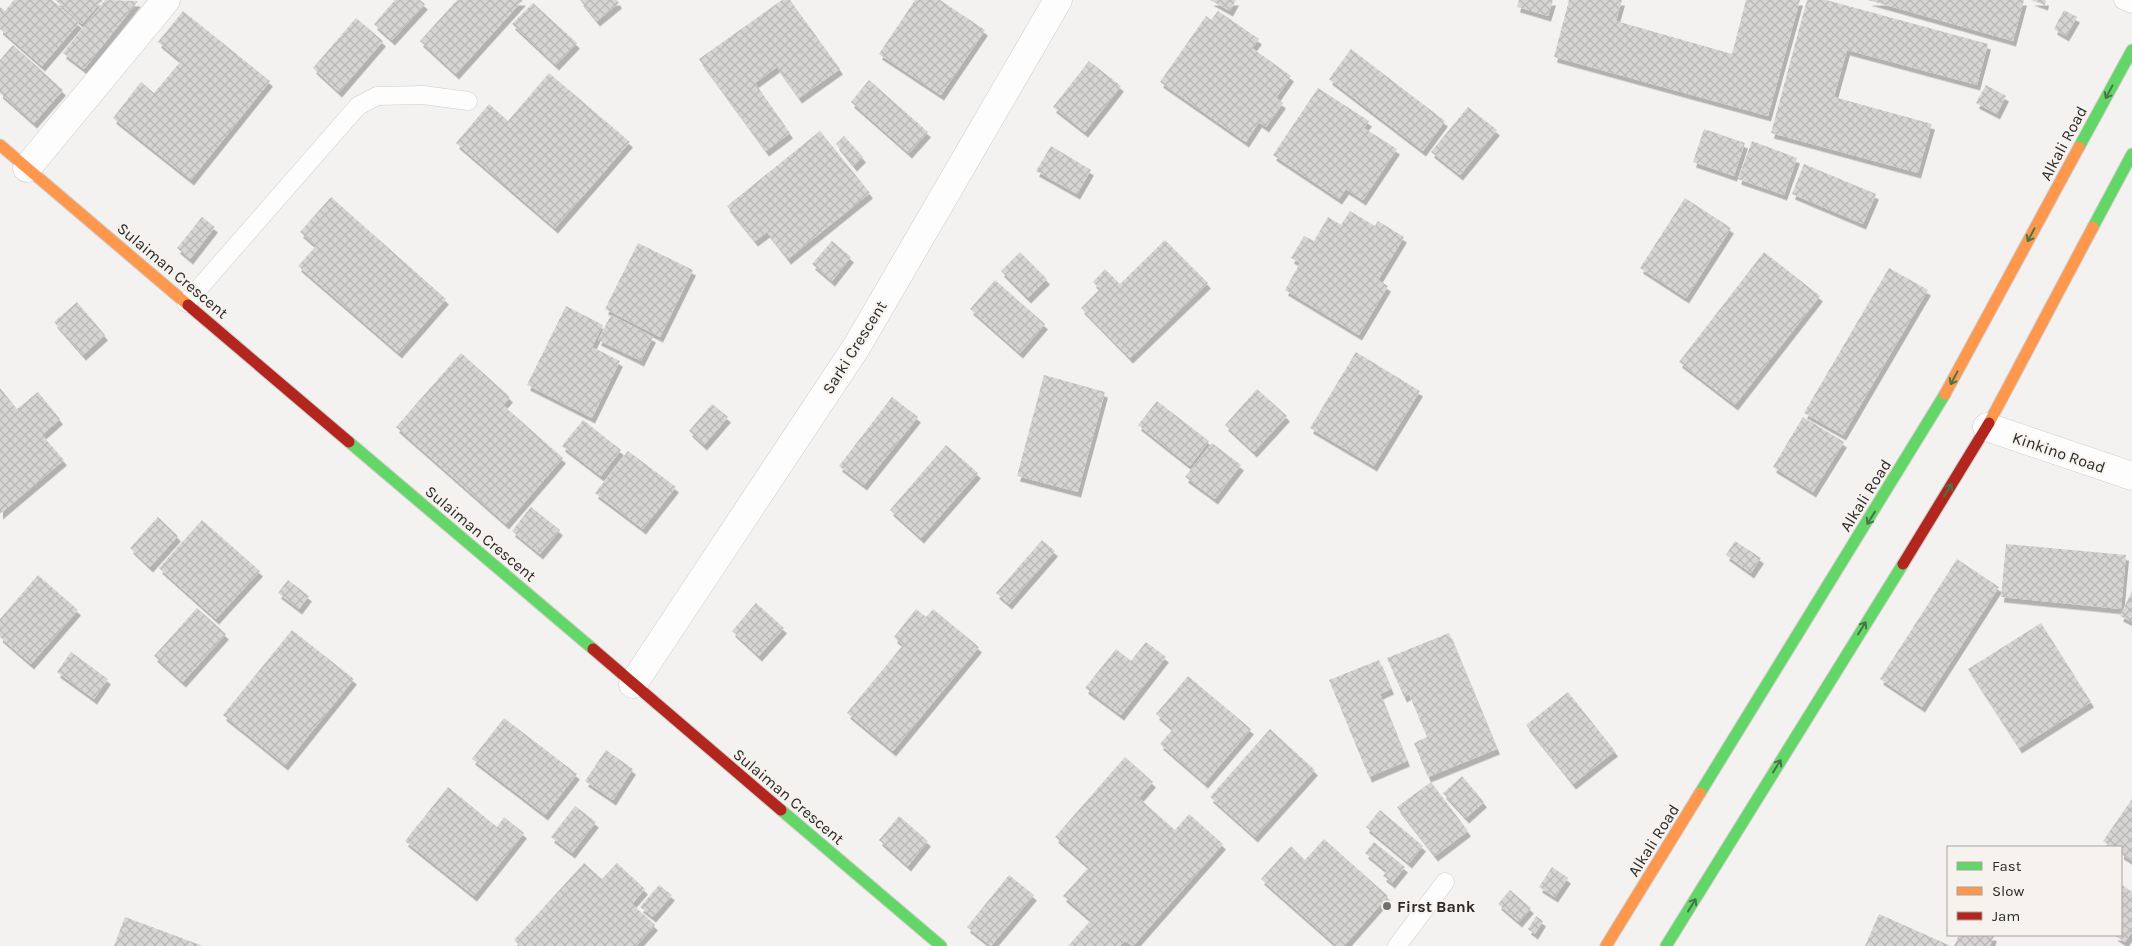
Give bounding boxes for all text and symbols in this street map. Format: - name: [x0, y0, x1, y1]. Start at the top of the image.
- one-way arrow: [2104, 85, 2114, 100]
- street label: Alkali Road: [2036, 103, 2091, 184]
- street label: Sulaiman Crescent: [113, 218, 232, 322]
- one-way arrow: [2026, 228, 2036, 242]
- street label: Sarki Crescent: [818, 297, 891, 397]
- one-way arrow: [1949, 371, 1959, 386]
- street label: Kinkino Road: [2010, 428, 2108, 477]
- street label: Alkali Road: [1836, 456, 1895, 535]
- street label: Sulaiman Crescent: [421, 481, 540, 585]
- one-way arrow: [1943, 483, 1953, 497]
- one-way arrow: [1865, 510, 1875, 524]
- one-way arrow: [1857, 621, 1868, 635]
- street label: Sulaiman Crescent: [729, 744, 848, 848]
- one-way arrow: [1772, 760, 1782, 774]
- street label: Alkali Road: [1624, 801, 1683, 880]
- legend: [1947, 846, 2122, 936]
- text: Fast: [1992, 857, 2022, 875]
- text: Slow: [1992, 882, 2024, 900]
- place label: First Bank: [1397, 897, 1476, 916]
- one-way arrow: [1687, 898, 1697, 912]
- marker: First Bank: [1381, 900, 1393, 912]
- text: Jam: [1992, 907, 2020, 925]

